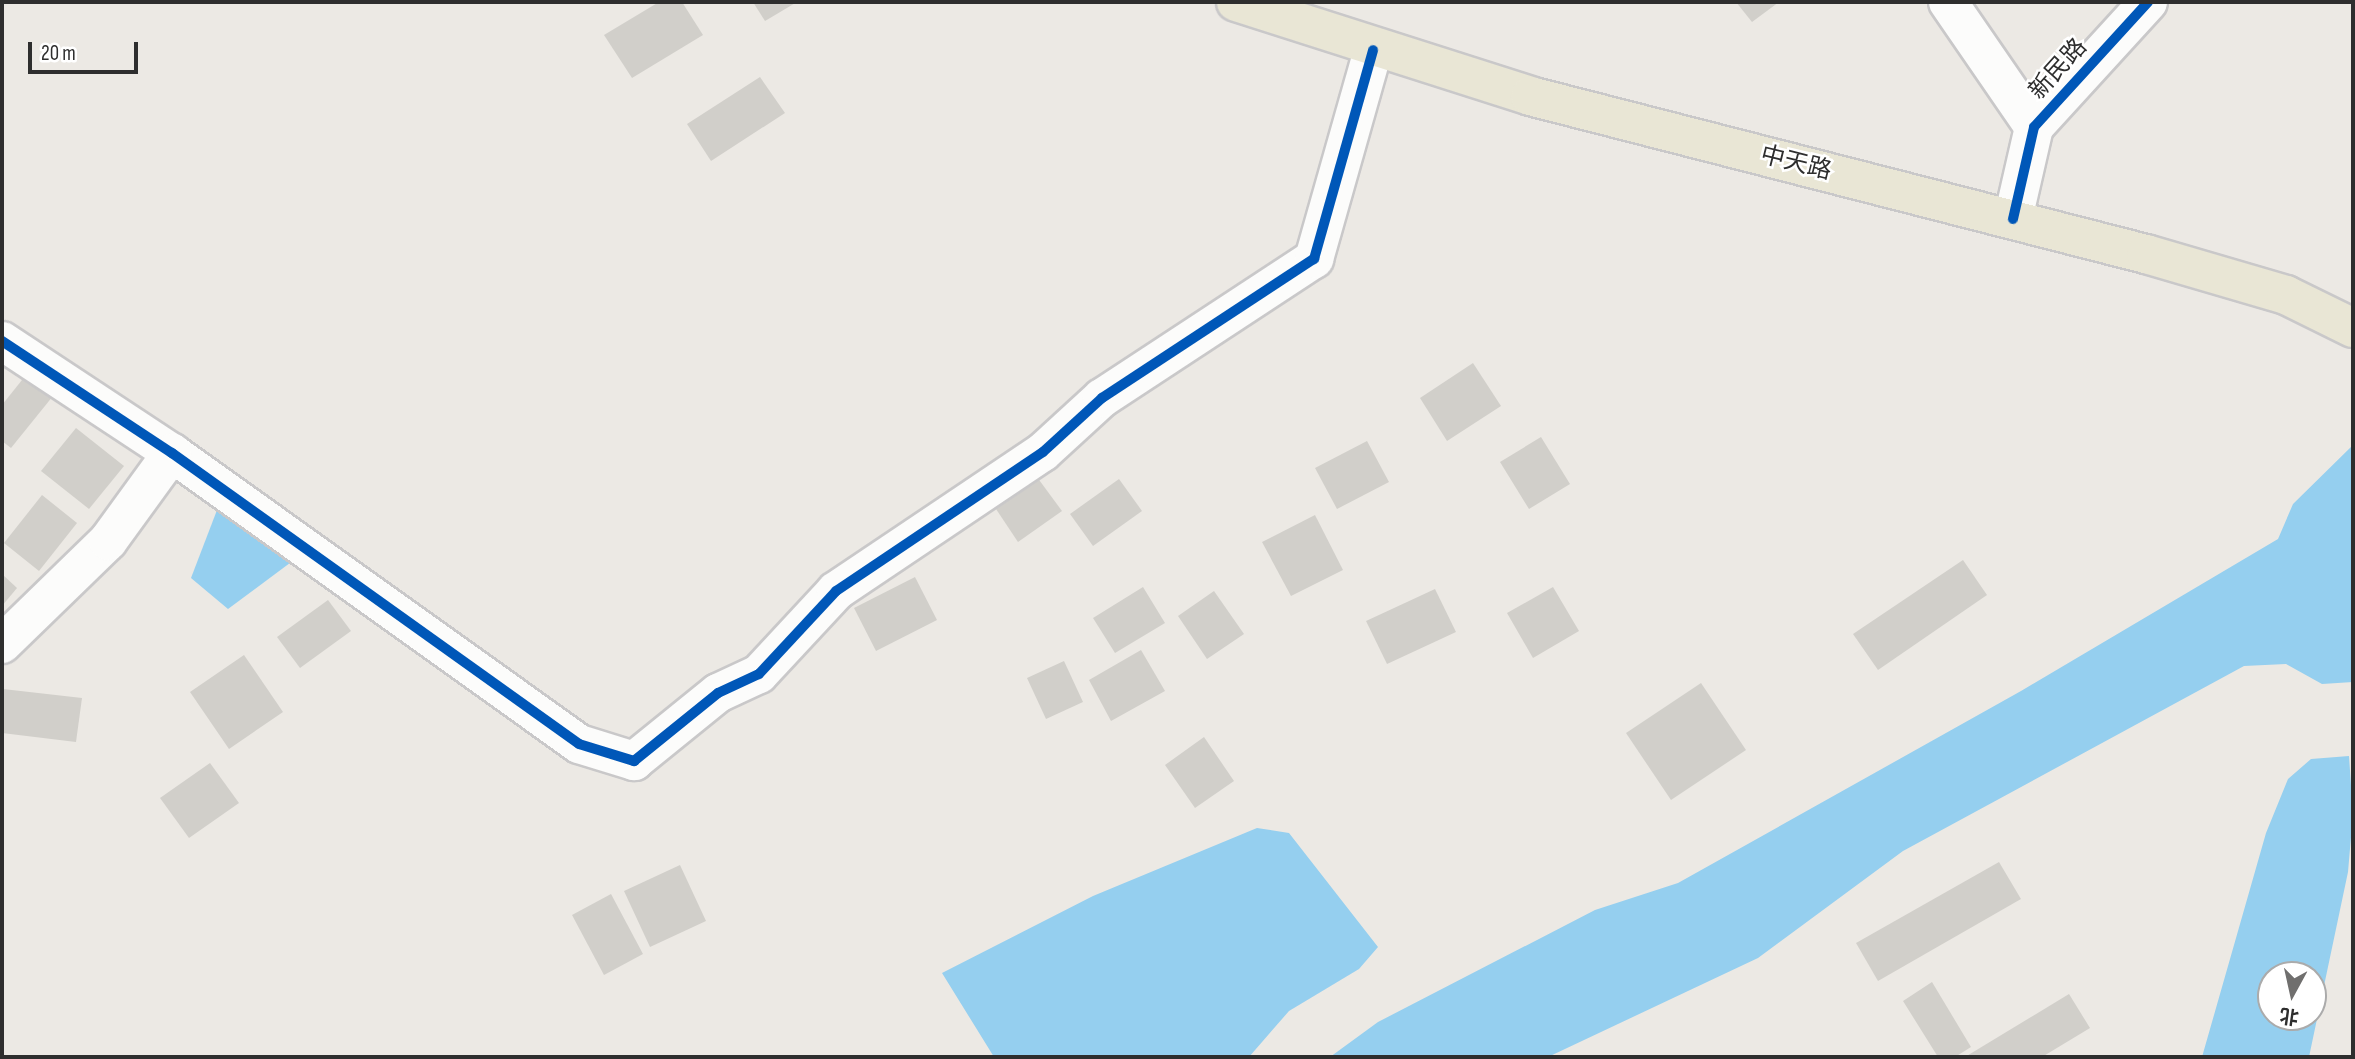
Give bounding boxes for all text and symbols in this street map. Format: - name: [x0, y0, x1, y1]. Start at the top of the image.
- scale bar: [32, 28, 142, 72]
- street label: 新民路: [2023, 33, 2093, 105]
- text: 20 m: [41, 41, 76, 66]
- street label: 中天路: [1758, 140, 1834, 186]
- north arrow: [2257, 961, 2327, 1031]
- text: 北: [2278, 1003, 2300, 1028]

